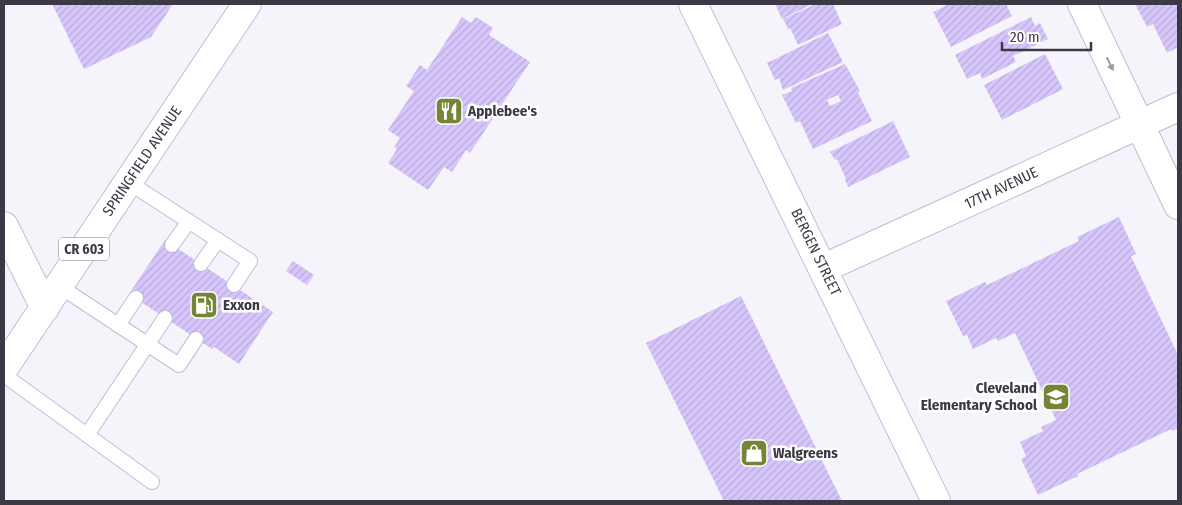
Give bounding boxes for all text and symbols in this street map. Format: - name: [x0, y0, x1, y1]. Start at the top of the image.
- scale bar: [1002, 20, 1091, 52]
- text: 20 m: [1010, 28, 1040, 46]
- one-way arrow: [1106, 56, 1114, 71]
- restaurant icon: Applebee's: [434, 96, 464, 126]
- place label: Applebee's: [467, 102, 537, 120]
- street label: SPRINGFIELD AVENUE: [99, 103, 185, 219]
- street label: 17TH AVENUE: [961, 163, 1041, 213]
- street label: BERGEN STREET: [787, 205, 845, 299]
- road number: CR 603: [59, 238, 109, 260]
- fuel station icon: Exxon: [189, 290, 219, 320]
- place label: Exxon: [223, 296, 260, 314]
- place label: Cleveland Elementary School: [921, 379, 1038, 414]
- school or university icon: Cleveland Elementary School: [1041, 382, 1071, 412]
- shop icon: Walgreens: [739, 438, 769, 468]
- place label: Walgreens: [773, 444, 838, 462]

